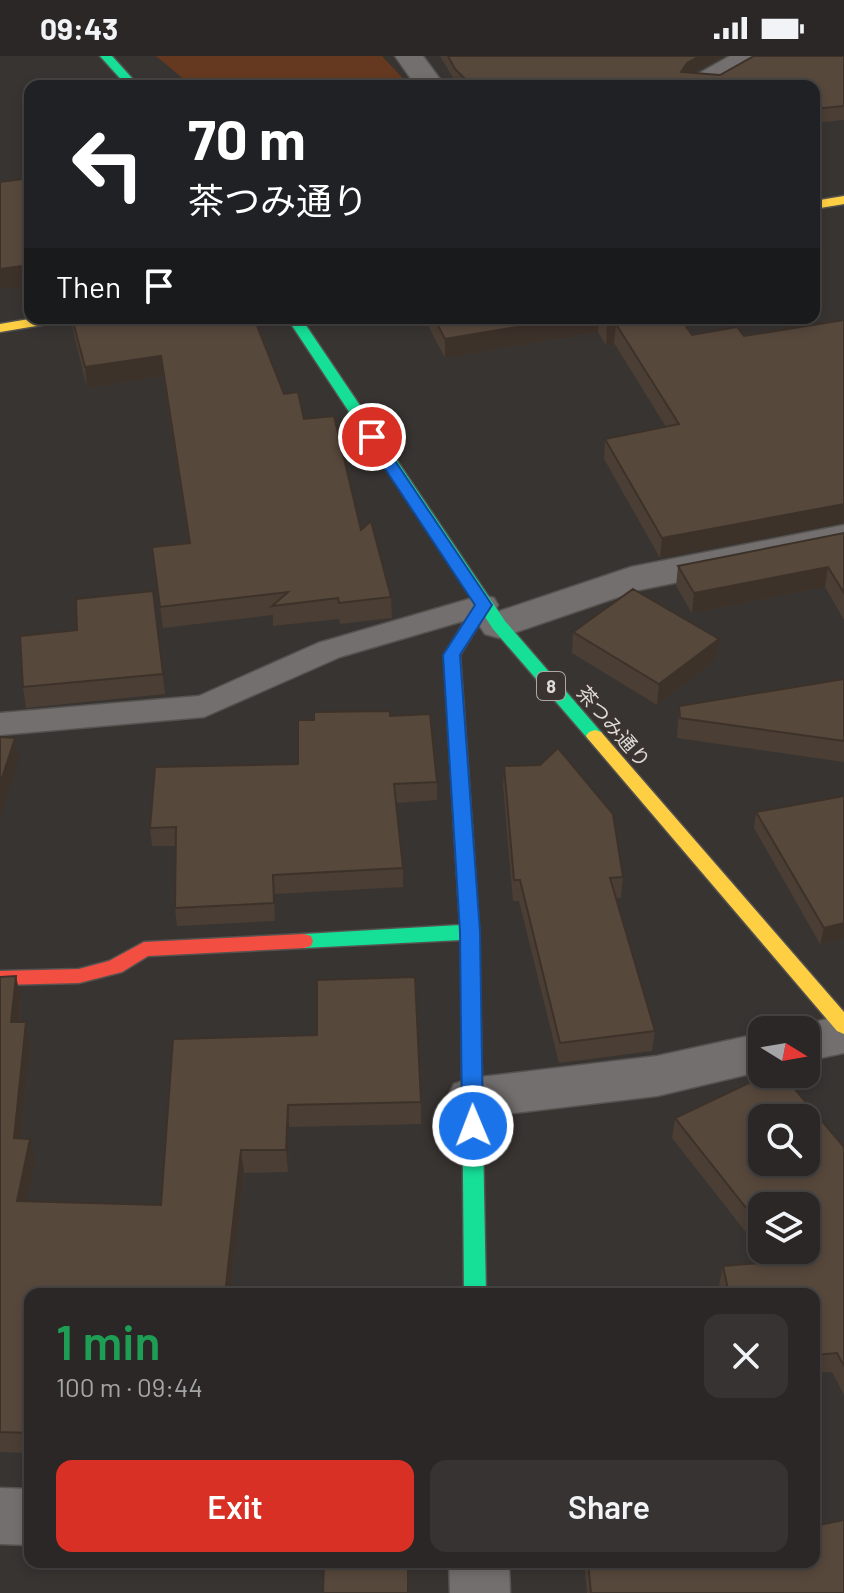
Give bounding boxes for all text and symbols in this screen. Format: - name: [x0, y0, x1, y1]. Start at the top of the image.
- text: 09:43: [40, 10, 118, 46]
- text: 70 m: [188, 104, 306, 171]
- icon: left: [56, 112, 160, 216]
- text: 茶つみ通り: [188, 178, 368, 221]
- icon: arrive: [137, 264, 181, 308]
- text: Then: [56, 268, 121, 304]
- pin: [338, 403, 406, 471]
- icon: arrive: [350, 415, 394, 459]
- road number: 8: [537, 672, 565, 700]
- street label: 茶つみ通り: [572, 680, 656, 772]
- north arrow: [748, 1016, 820, 1088]
- map controls: [748, 1016, 820, 1264]
- position arrow: [431, 1084, 515, 1168]
- button: search: [748, 1104, 820, 1176]
- button: layers: [748, 1192, 820, 1264]
- text: 1 min: [56, 1312, 161, 1370]
- button: close: [704, 1314, 788, 1398]
- text: 100 m · 09:44: [56, 1371, 203, 1402]
- button: Exit: [56, 1460, 414, 1552]
- button: Share: [430, 1460, 788, 1552]

